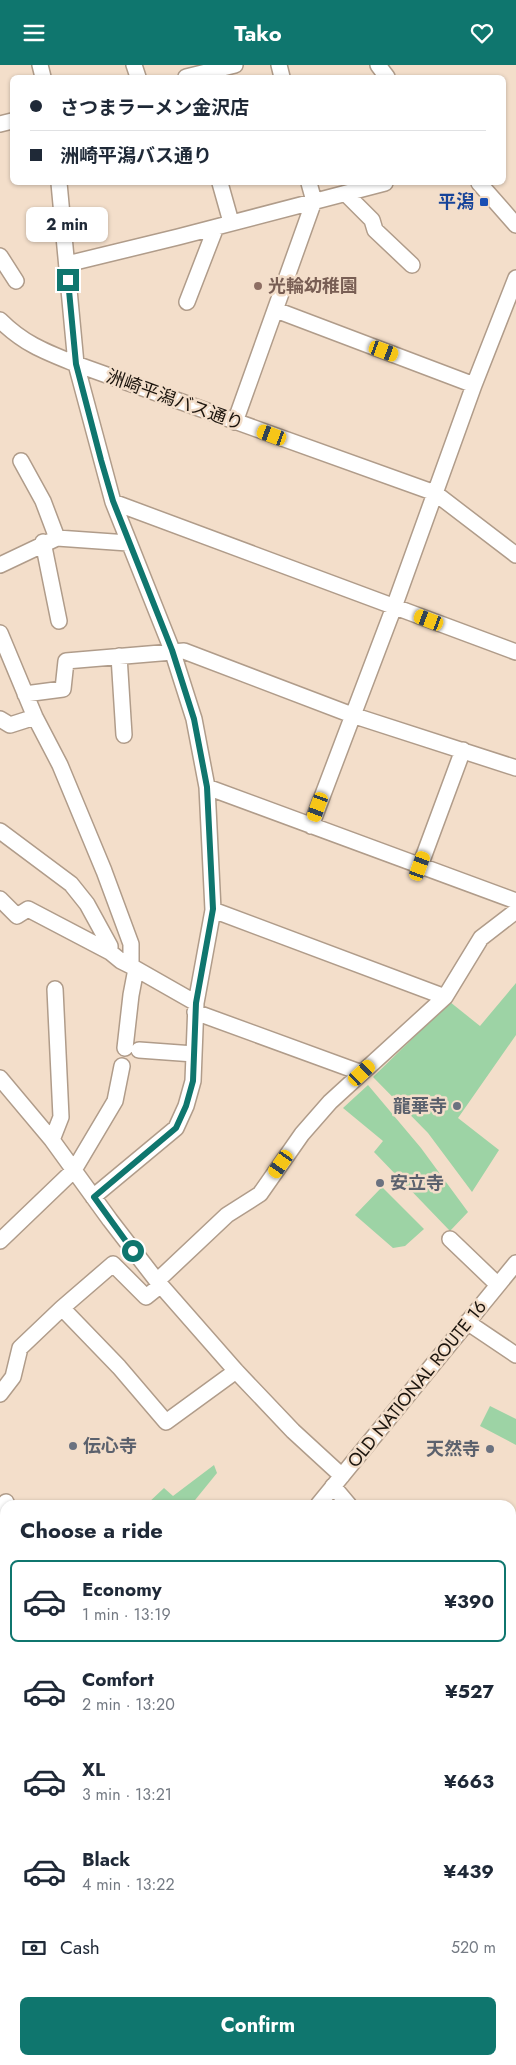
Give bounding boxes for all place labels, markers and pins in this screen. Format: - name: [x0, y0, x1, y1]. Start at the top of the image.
- place label: 平潟: [438, 189, 474, 215]
- marker: 平潟: [478, 196, 490, 208]
- place label: 光輪幼稚園: [268, 273, 358, 299]
- marker: 光輪幼稚園: [252, 280, 264, 292]
- place label: 龍華寺: [393, 1093, 447, 1119]
- marker: 龍華寺: [451, 1100, 463, 1112]
- place label: 安立寺: [390, 1170, 444, 1196]
- marker: 安立寺: [374, 1177, 386, 1189]
- place label: 伝心寺: [83, 1433, 137, 1459]
- place label: 天然寺: [426, 1436, 480, 1462]
- marker: 伝心寺: [67, 1440, 79, 1452]
- marker: 天然寺: [484, 1443, 496, 1455]

